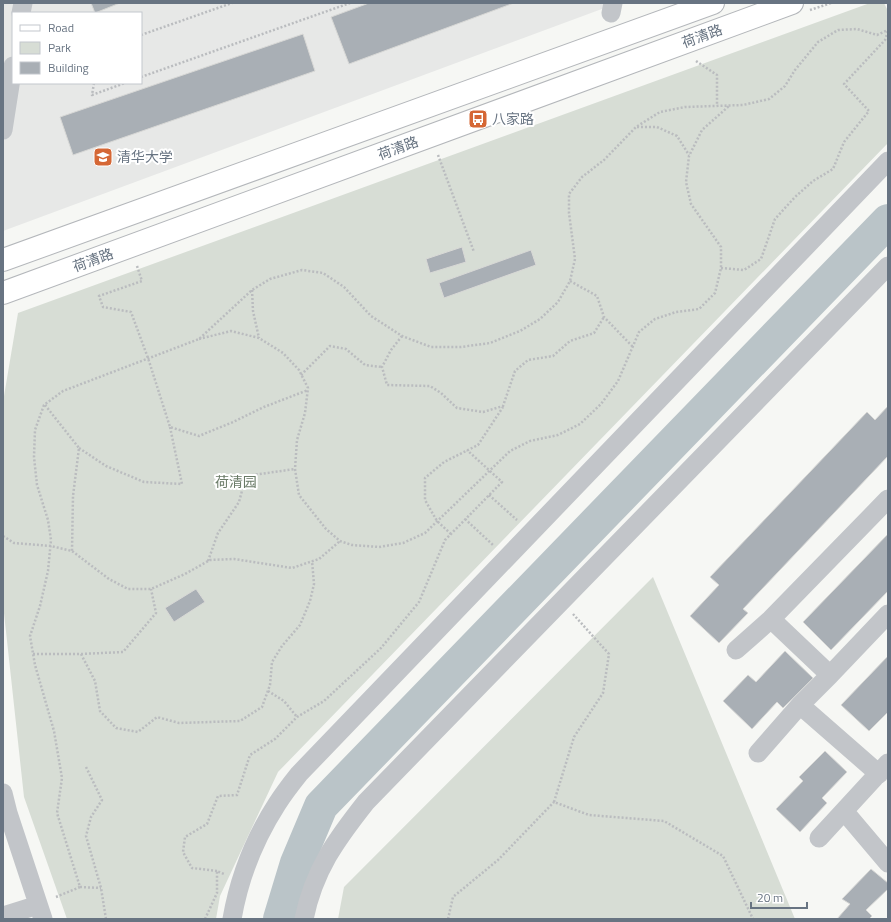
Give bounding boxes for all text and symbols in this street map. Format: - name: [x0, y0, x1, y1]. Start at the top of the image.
- legend: [12, 12, 142, 84]
- text: Road: [48, 18, 74, 37]
- street label: 荷清路: [679, 18, 725, 53]
- text: Park: [48, 38, 71, 57]
- text: Building: [48, 58, 89, 77]
- bus stop icon: 八家路: [467, 108, 489, 130]
- place label: 八家路: [492, 108, 534, 129]
- street label: 荷清路: [375, 130, 421, 165]
- school or university icon: 清华大学: [92, 146, 114, 168]
- place label: 清华大学: [117, 146, 173, 167]
- street label: 荷清路: [70, 242, 116, 277]
- park label: 荷清园: [215, 471, 257, 492]
- scale bar: [751, 884, 807, 910]
- text: 20 m: [757, 888, 783, 907]

